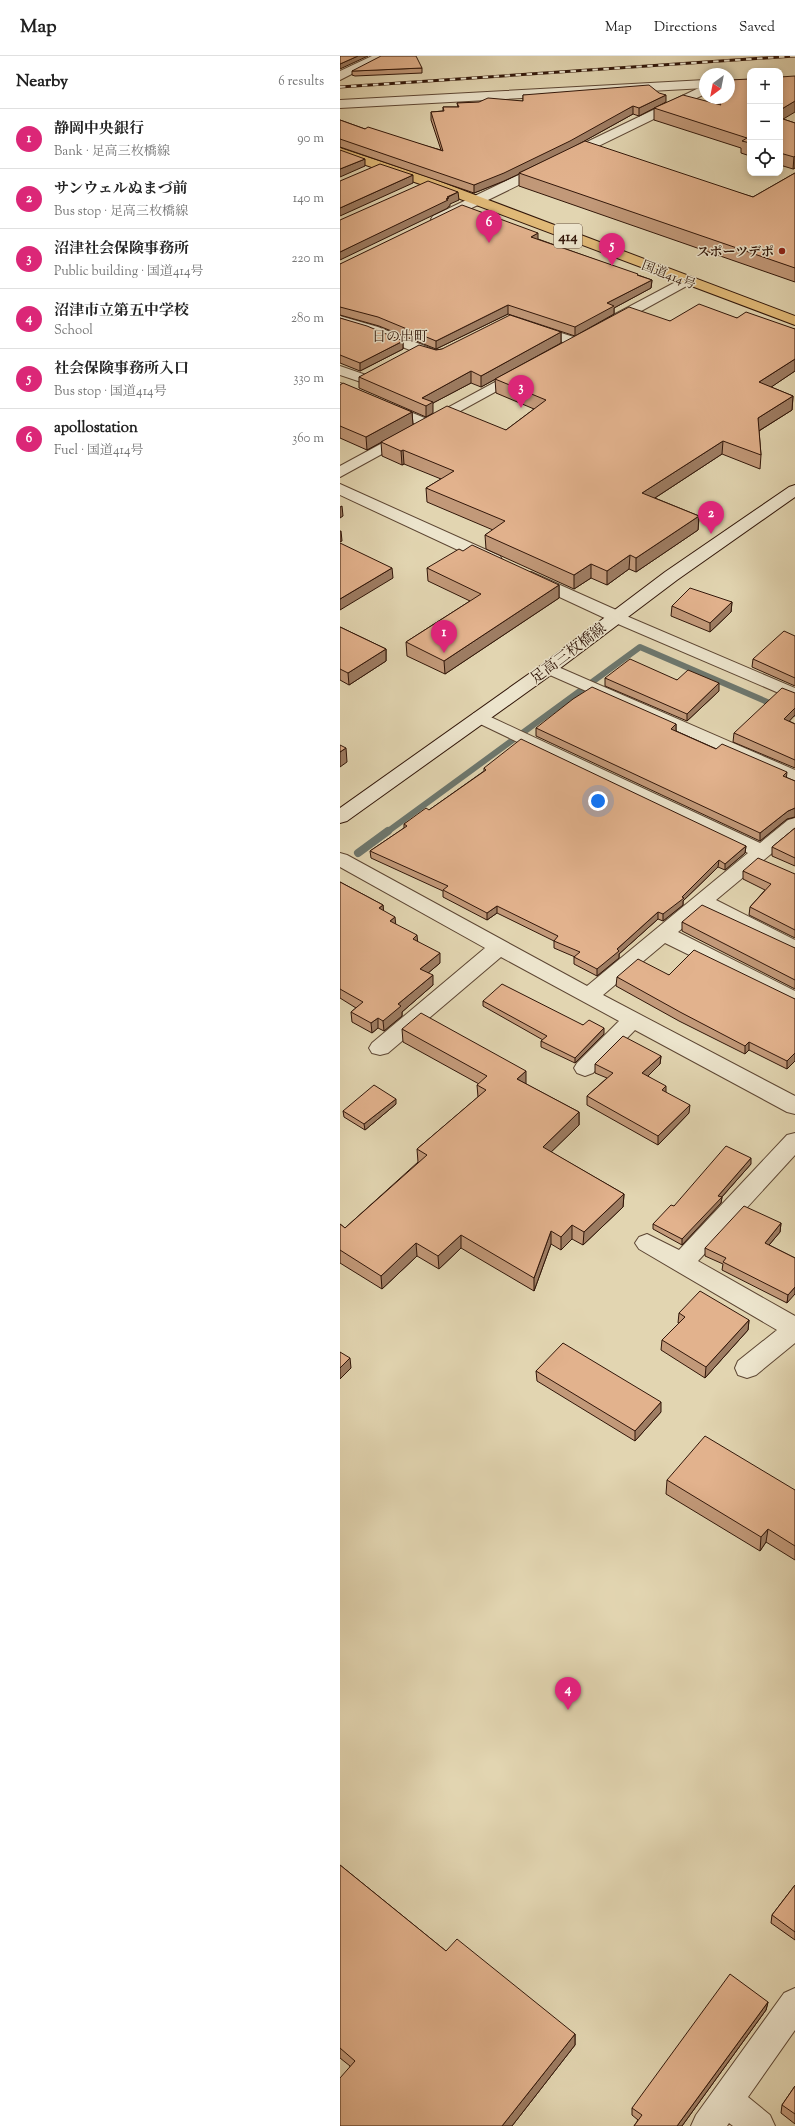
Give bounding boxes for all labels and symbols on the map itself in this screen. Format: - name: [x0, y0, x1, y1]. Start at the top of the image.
- north arrow: [699, 68, 735, 104]
- pin: 6: [476, 210, 502, 243]
- road number: 414: [554, 224, 582, 248]
- pin: 5: [599, 233, 625, 266]
- place label: スポーツデポ: [697, 244, 774, 262]
- marker: スポーツデポ: [777, 246, 787, 256]
- street label: 国道414号: [639, 257, 698, 294]
- district label: 日の出町: [372, 328, 428, 348]
- pin: 3: [508, 375, 534, 408]
- pin: 2: [698, 501, 724, 534]
- street label: 足高三枚橋線: [527, 619, 611, 690]
- pin: 1: [431, 620, 457, 653]
- your location: [588, 791, 608, 811]
- pin: 4: [555, 1677, 581, 1710]

